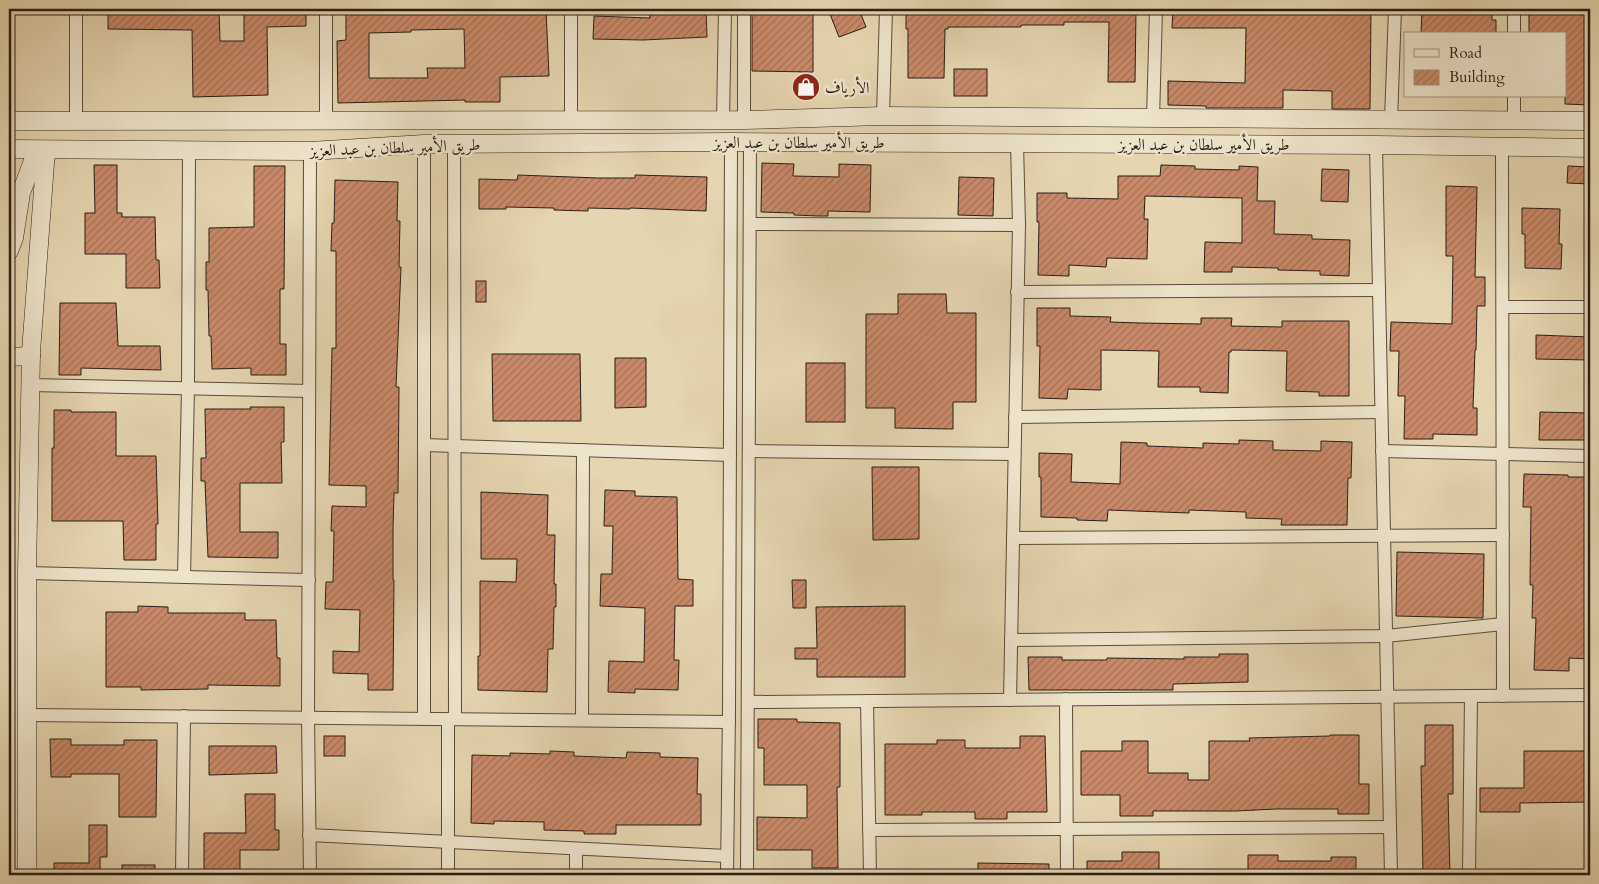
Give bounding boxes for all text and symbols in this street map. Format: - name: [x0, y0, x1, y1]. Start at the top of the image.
- legend: [1404, 32, 1566, 98]
- text: Road: [1449, 43, 1482, 63]
- text: Building: [1449, 67, 1505, 87]
- shop icon: الأرياف: [791, 72, 821, 102]
- place label: الأرياف: [825, 76, 870, 99]
- street label: طريق الأمير سلطان بن عبد العزيز: [712, 131, 884, 154]
- street label: طريق الأمير سلطان بن عبد العزيز: [307, 133, 481, 162]
- street label: طريق الأمير سلطان بن عبد العزيز: [1117, 133, 1289, 156]

